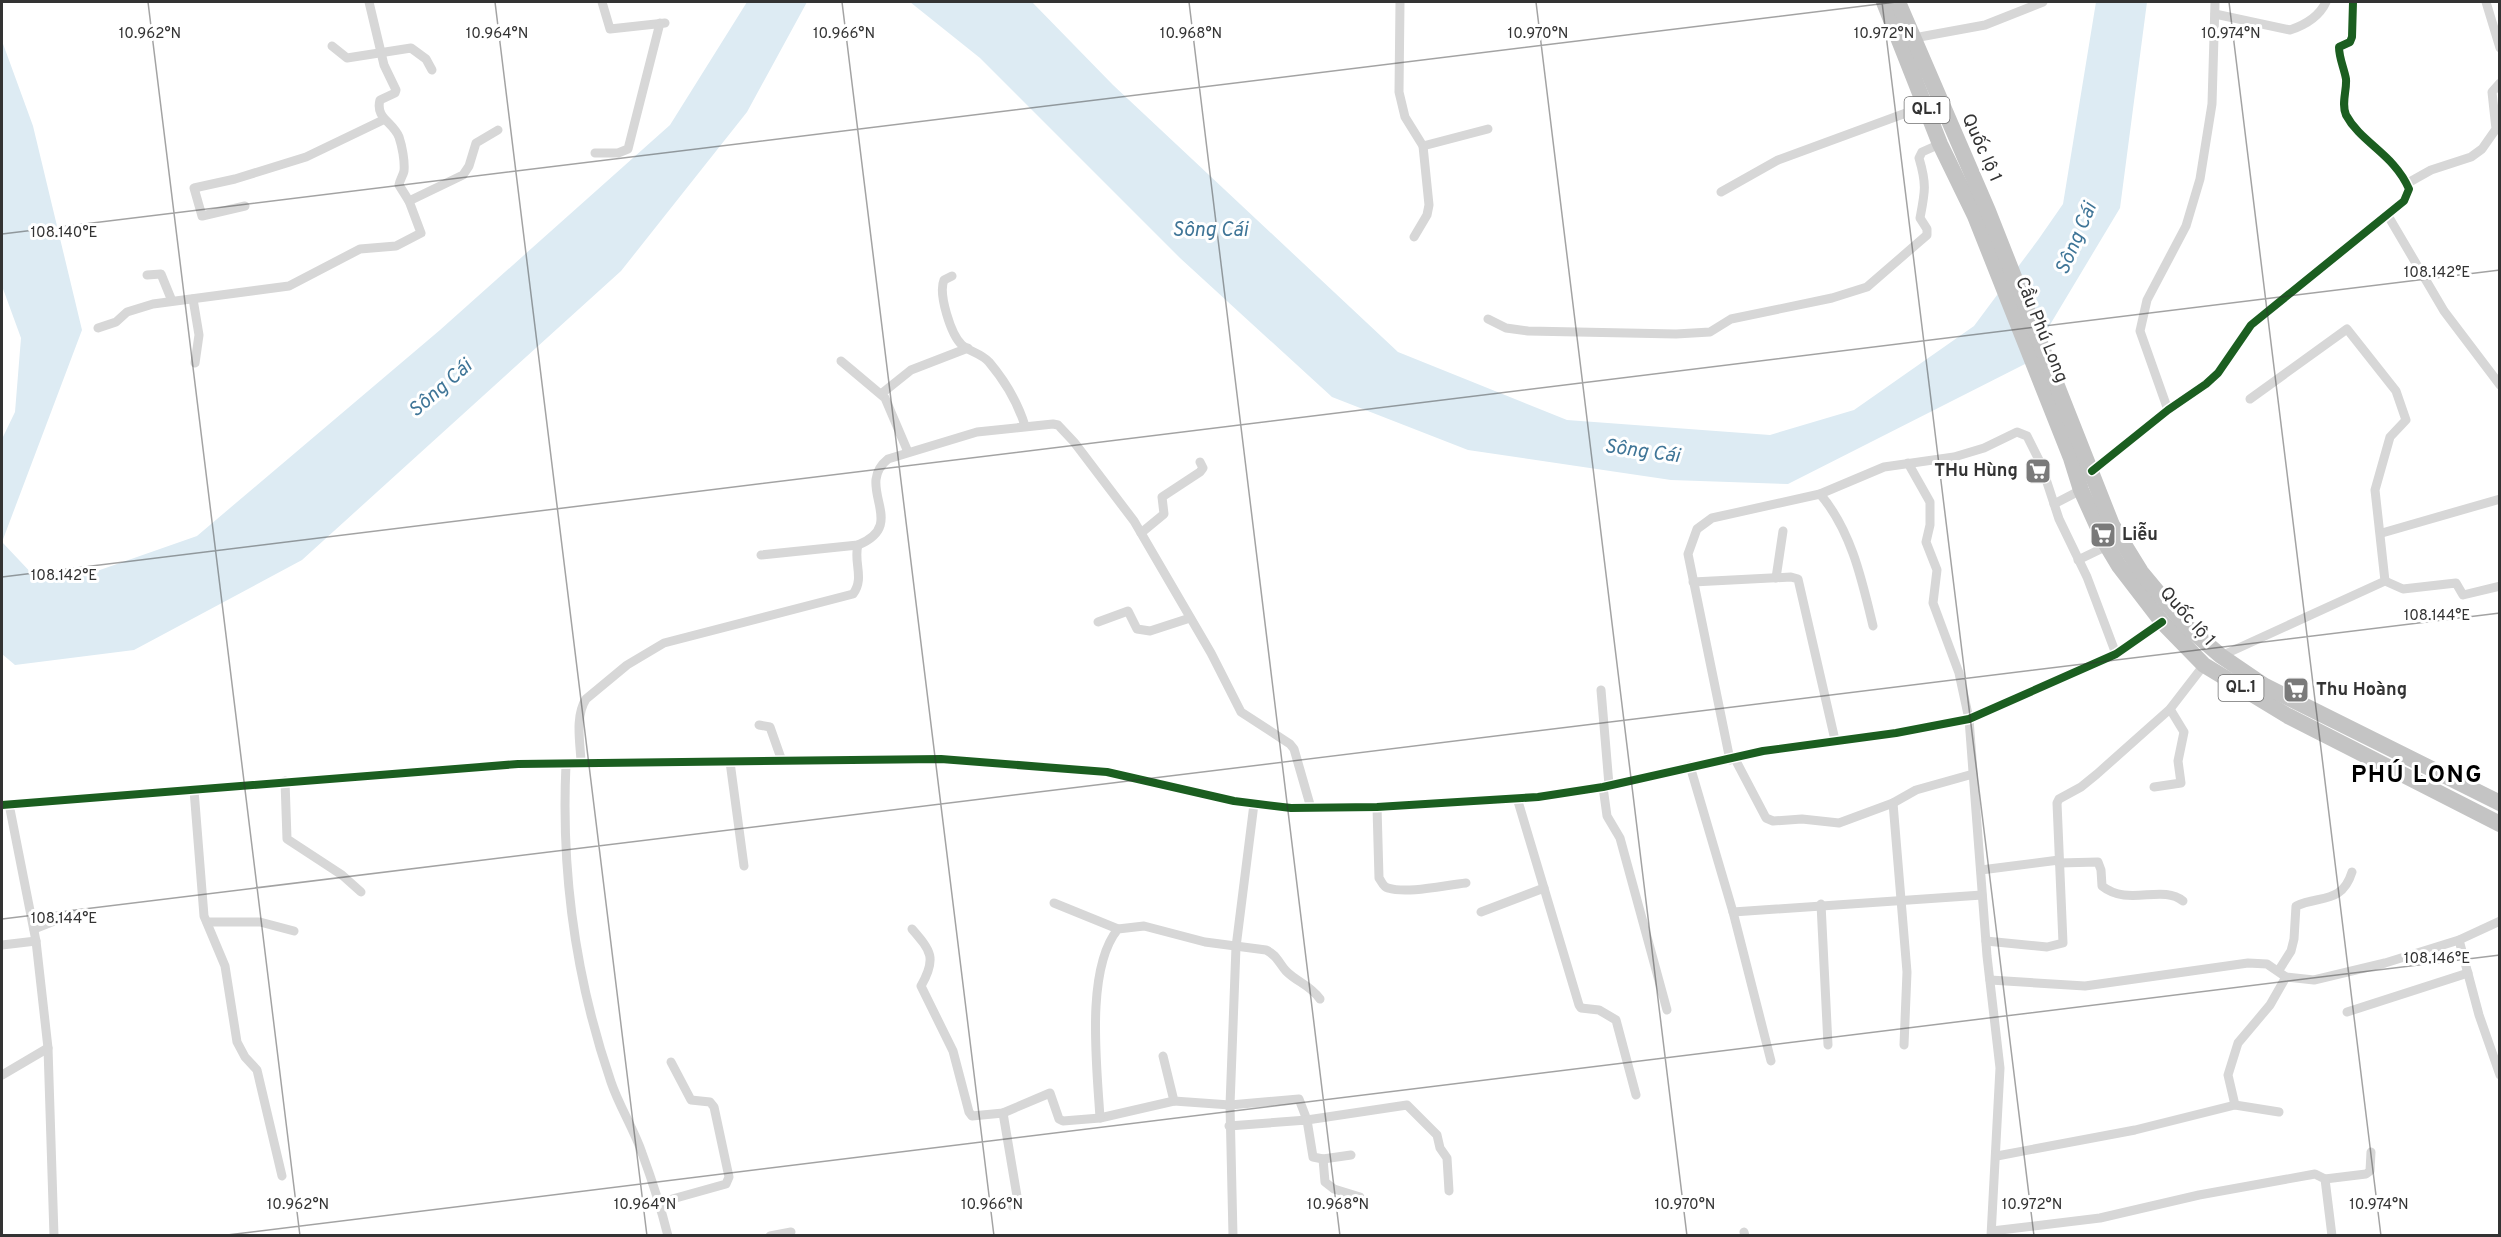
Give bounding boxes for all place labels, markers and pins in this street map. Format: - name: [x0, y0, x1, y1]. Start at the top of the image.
- supermarket icon: THu Hùng: [2023, 456, 2053, 486]
- place label: THu Hùng: [1934, 460, 2018, 483]
- supermarket icon: Liễu: [2088, 520, 2118, 550]
- place label: Liễu: [2122, 522, 2158, 547]
- supermarket icon: Thu Hoàng: [2281, 675, 2311, 705]
- place label: Thu Hoàng: [2316, 679, 2407, 702]

